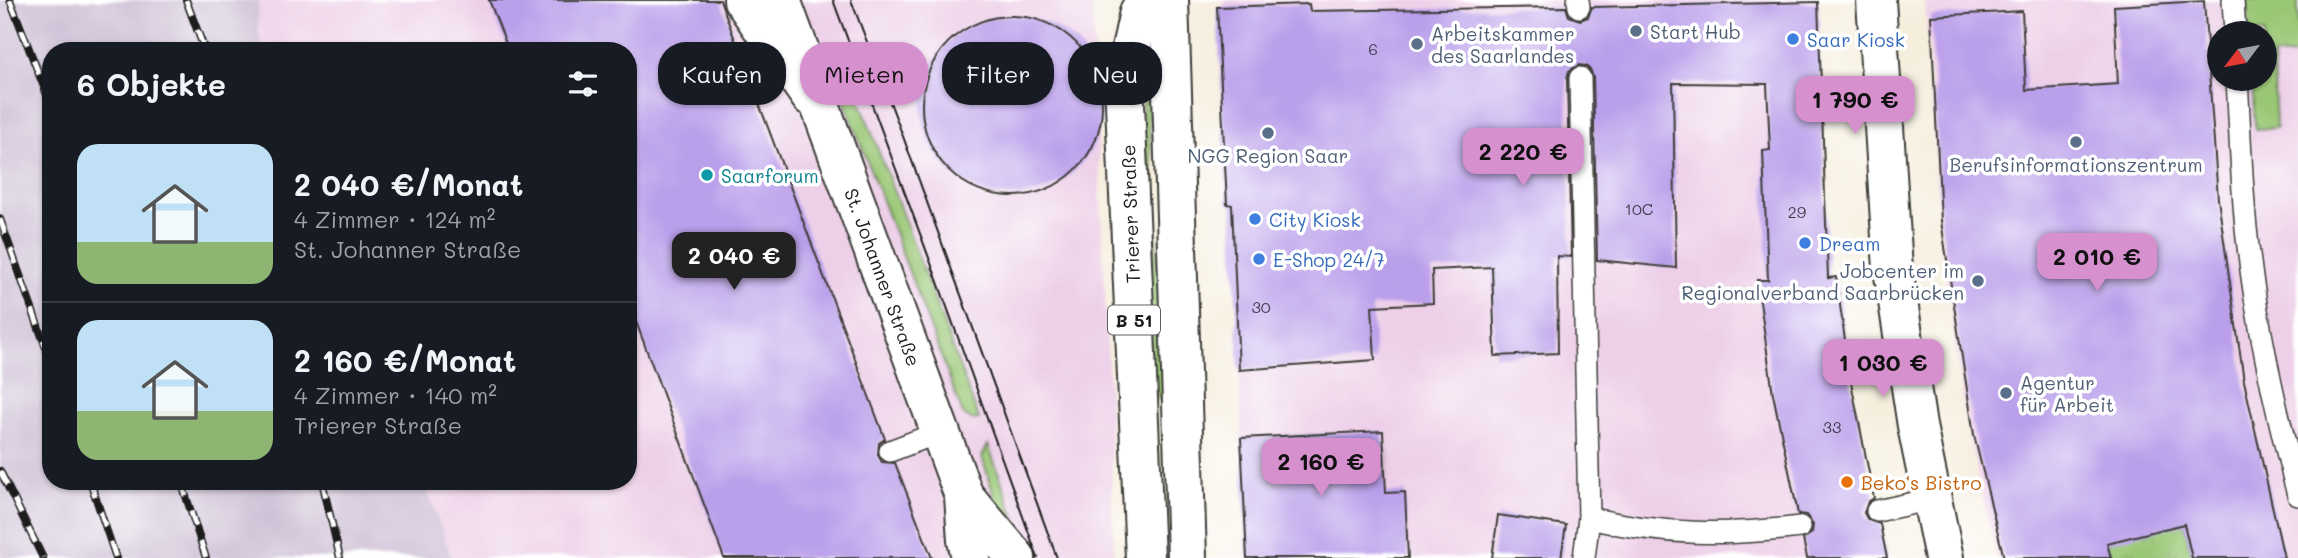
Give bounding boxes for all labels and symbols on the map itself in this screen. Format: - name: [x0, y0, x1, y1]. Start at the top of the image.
- place label: Start Hub: [1650, 19, 1741, 44]
- place label: Arbeitskammer des Saarlandes: [1431, 21, 1574, 68]
- north arrow: [2207, 21, 2277, 91]
- marker: Start Hub: [1628, 23, 1644, 39]
- place label: Saar Kiosk: [1807, 27, 1905, 52]
- marker: Saar Kiosk: [1785, 31, 1801, 47]
- marker: Arbeitskammer des Saarlandes: [1409, 36, 1425, 52]
- house number: 6: [1368, 38, 1378, 59]
- pin: 1 790 €: [1790, 76, 1920, 136]
- marker: NGG Region Saar: [1260, 125, 1276, 141]
- pin: 2 220 €: [1458, 128, 1588, 188]
- marker: Berufsinformationszentrum: [2068, 134, 2084, 150]
- place label: NGG Region Saar: [1188, 143, 1348, 168]
- street label: Trierer Straße: [1115, 144, 1145, 284]
- place label: Berufsinformationszentrum: [1949, 152, 2203, 177]
- place label: Saarforum: [721, 163, 819, 188]
- marker: Saarforum: [699, 167, 715, 183]
- street label: St. Johanner Straße: [839, 185, 927, 369]
- house number: 10C: [1625, 198, 1653, 219]
- house number: 29: [1788, 201, 1806, 222]
- place label: City Kiosk: [1269, 207, 1361, 232]
- marker: City Kiosk: [1247, 211, 1263, 227]
- place label: Dream: [1819, 231, 1880, 256]
- pin: 2 040 €: [669, 232, 799, 292]
- pin: 2 010 €: [2032, 233, 2162, 293]
- marker: Dream: [1797, 235, 1813, 251]
- place label: E-Shop 24/7: [1273, 247, 1385, 272]
- marker: E-Shop 24/7: [1251, 251, 1267, 267]
- place label: Jobcenter im Regionalverband Saarbrücken: [1681, 258, 1964, 305]
- marker: Jobcenter im Regionalverband Saarbrücken: [1970, 273, 1986, 289]
- house number: 30: [1251, 296, 1271, 317]
- road number: B 51: [1108, 306, 1160, 334]
- pin: 1 030 €: [1818, 340, 1948, 399]
- place label: Agentur für Arbeit: [2020, 370, 2114, 417]
- marker: Agentur für Arbeit: [1998, 385, 2014, 401]
- house number: 33: [1823, 416, 1841, 437]
- pin: 2 160 €: [1256, 438, 1386, 498]
- place label: Beko's Bistro: [1861, 470, 1981, 495]
- marker: Beko's Bistro: [1839, 474, 1855, 490]

